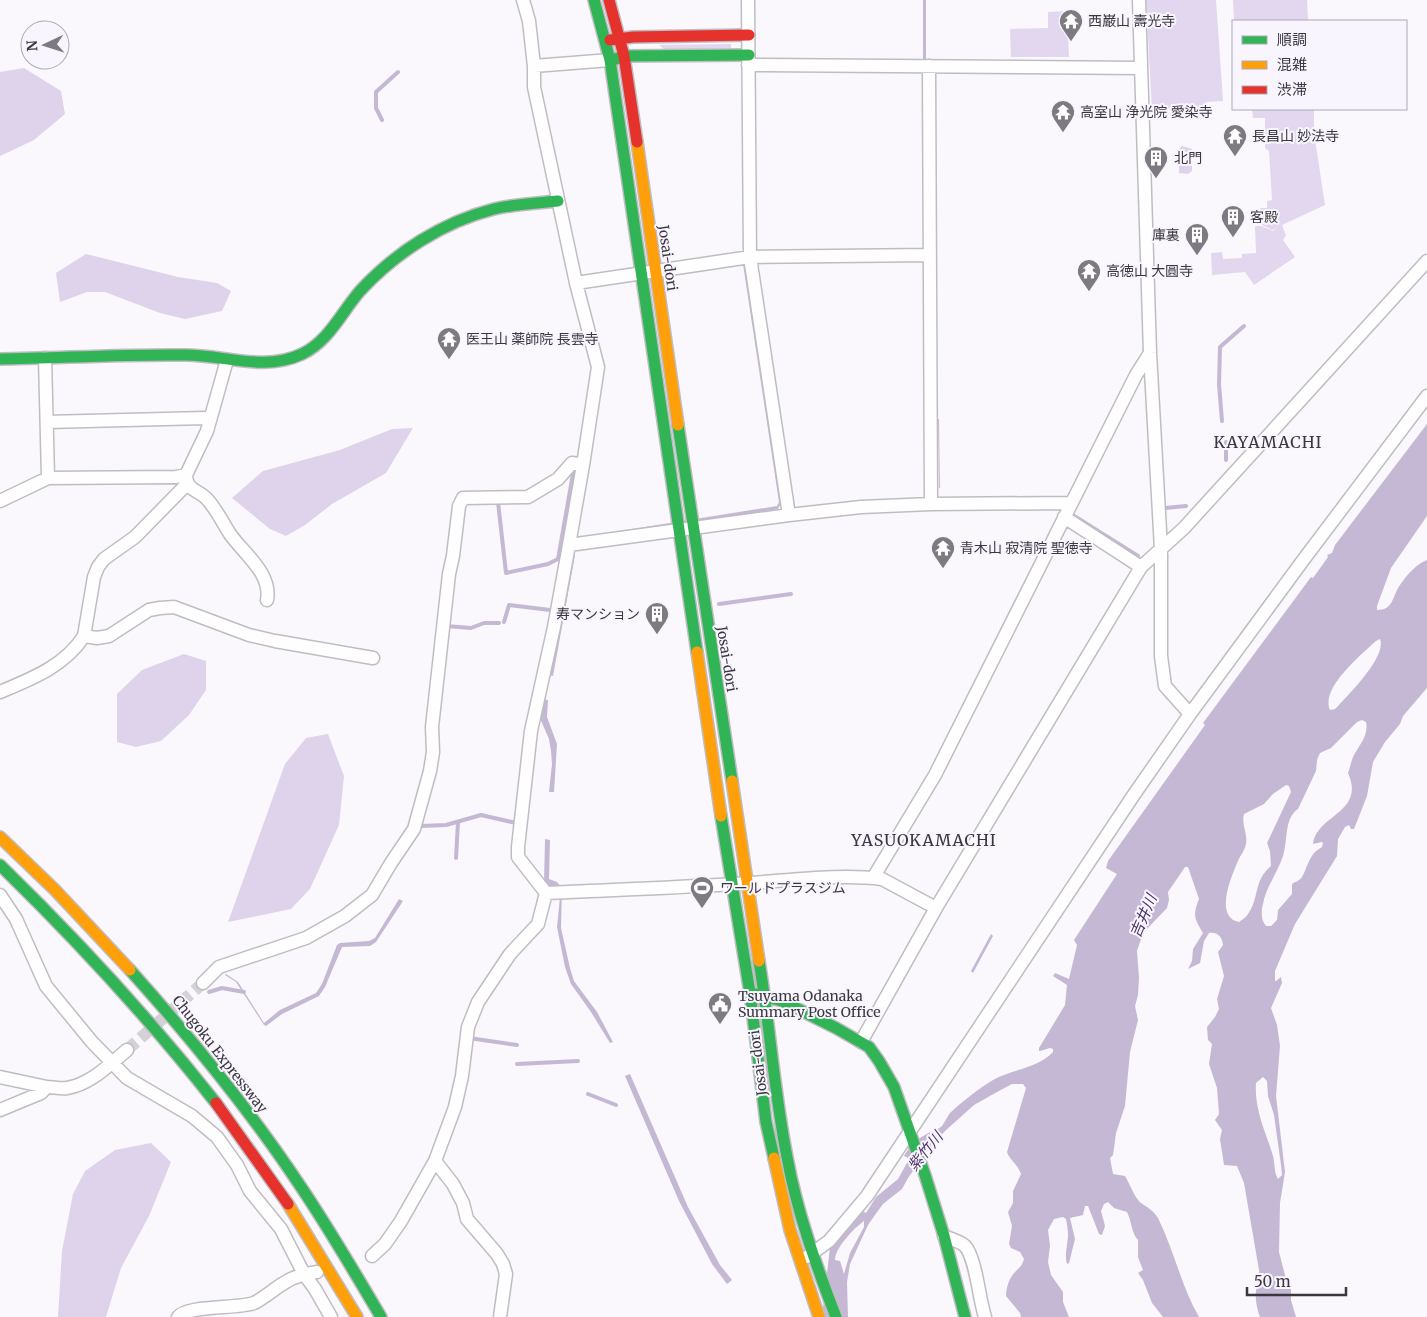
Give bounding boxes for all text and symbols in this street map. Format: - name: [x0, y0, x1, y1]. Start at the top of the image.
- temple icon: 西巌山 壽光寺: [1058, 8, 1084, 42]
- place label: 西巌山 壽光寺: [1088, 12, 1175, 30]
- north arrow: [20, 20, 70, 70]
- legend: [1232, 20, 1407, 110]
- text: 順調: [1277, 30, 1307, 49]
- text: N: [23, 40, 41, 52]
- text: 混雑: [1277, 55, 1307, 74]
- text: 渋滞: [1277, 80, 1307, 99]
- temple icon: 高室山 浄光院 愛染寺: [1050, 99, 1076, 133]
- place label: 高室山 浄光院 愛染寺: [1080, 103, 1213, 121]
- temple icon: 長昌山 妙法寺: [1222, 123, 1248, 157]
- place label: 長昌山 妙法寺: [1252, 127, 1339, 145]
- building icon: 北門: [1143, 145, 1169, 179]
- place label: 北門: [1174, 149, 1202, 167]
- building icon: 客殿: [1220, 204, 1246, 238]
- place label: 客殿: [1250, 208, 1278, 226]
- building icon: 庫裏: [1184, 222, 1210, 256]
- street label: Josai-dori: [654, 223, 682, 293]
- place label: 庫裏: [1152, 226, 1180, 244]
- temple icon: 高徳山 大圓寺: [1076, 258, 1102, 292]
- place label: 高徳山 大圓寺: [1106, 262, 1193, 280]
- temple icon: 医王山 薬師院 長雲寺: [436, 326, 462, 360]
- place label: 医王山 薬師院 長雲寺: [466, 330, 599, 348]
- district label: KAYAMACHI: [1213, 432, 1323, 452]
- temple icon: 青木山 寂清院 聖徳寺: [930, 535, 956, 569]
- place label: 青木山 寂清院 聖徳寺: [960, 539, 1093, 557]
- building icon: 寿マンション: [644, 601, 670, 635]
- place label: 寿マンション: [556, 605, 640, 623]
- street label: Josai-dori: [713, 624, 741, 694]
- district label: YASUOKAMACHI: [850, 830, 997, 850]
- sports icon: ワールドプラスジム: [689, 875, 715, 909]
- place label: ワールドプラスジム: [720, 879, 846, 897]
- water label: 吉井川: [1125, 890, 1161, 940]
- place label: Tsuyama Odanaka Summary Post Office: [738, 987, 881, 1021]
- public building icon: Tsuyama Odanaka Summary Post Office: [707, 991, 733, 1025]
- street label: Chugoku Expressway: [169, 992, 272, 1117]
- street label: Josai-dori: [745, 1029, 771, 1098]
- water label: 紫竹川: [903, 1126, 948, 1174]
- scale bar: [1247, 1264, 1346, 1296]
- text: 50 m: [1254, 1272, 1291, 1291]

